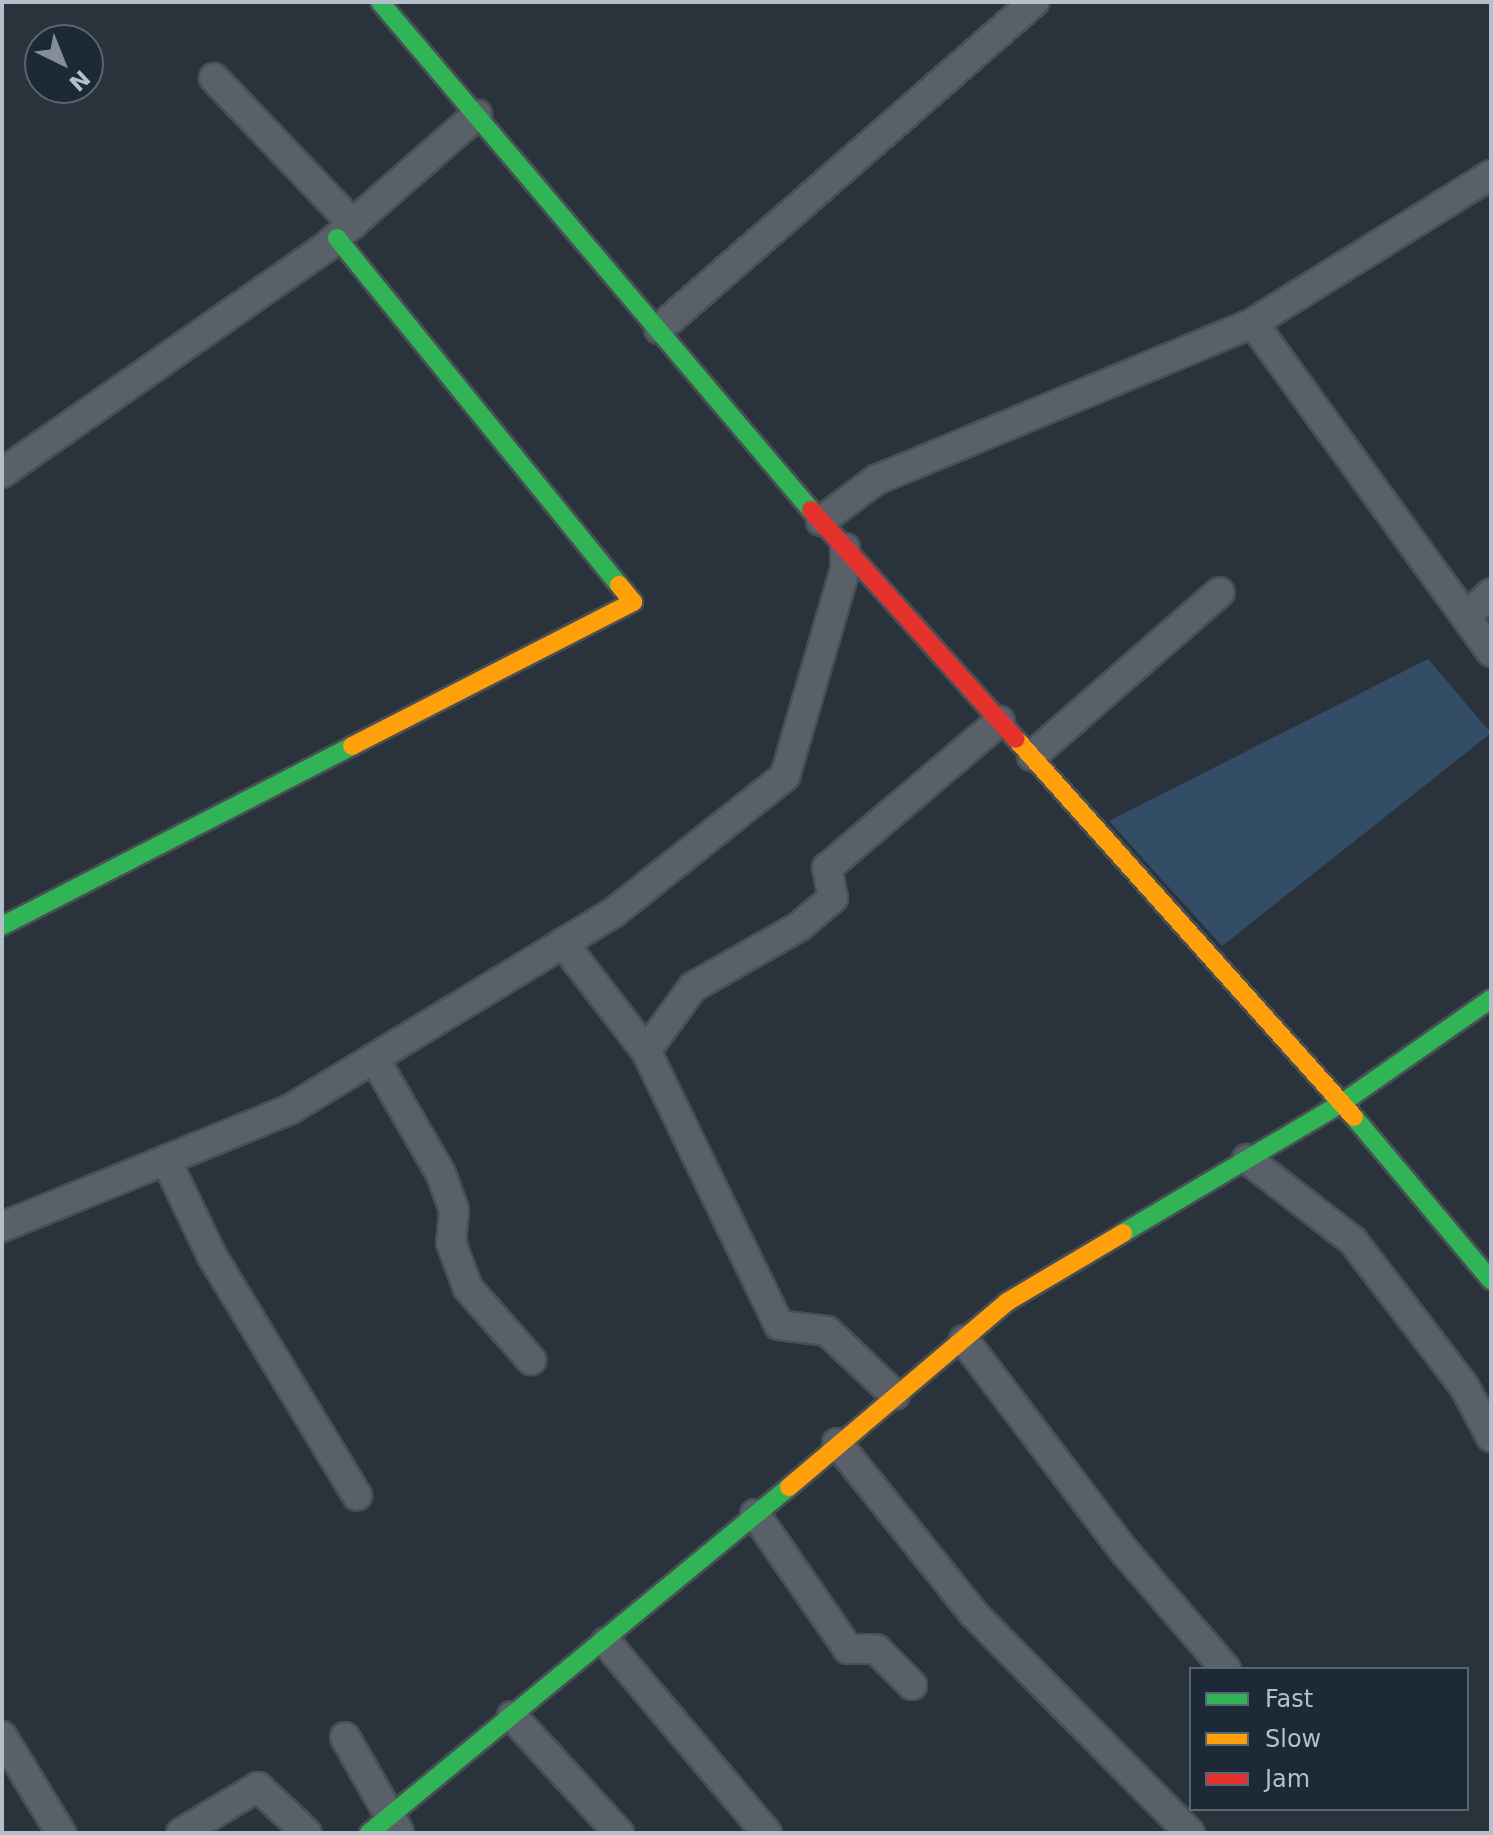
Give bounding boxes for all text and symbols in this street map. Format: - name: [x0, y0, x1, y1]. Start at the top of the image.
- north arrow: [24, 24, 104, 104]
- text: N: [64, 65, 95, 96]
- legend: [1189, 1667, 1469, 1811]
- text: Fast: [1265, 1685, 1313, 1713]
- text: Slow: [1265, 1725, 1321, 1753]
- text: Jam: [1265, 1765, 1310, 1793]

